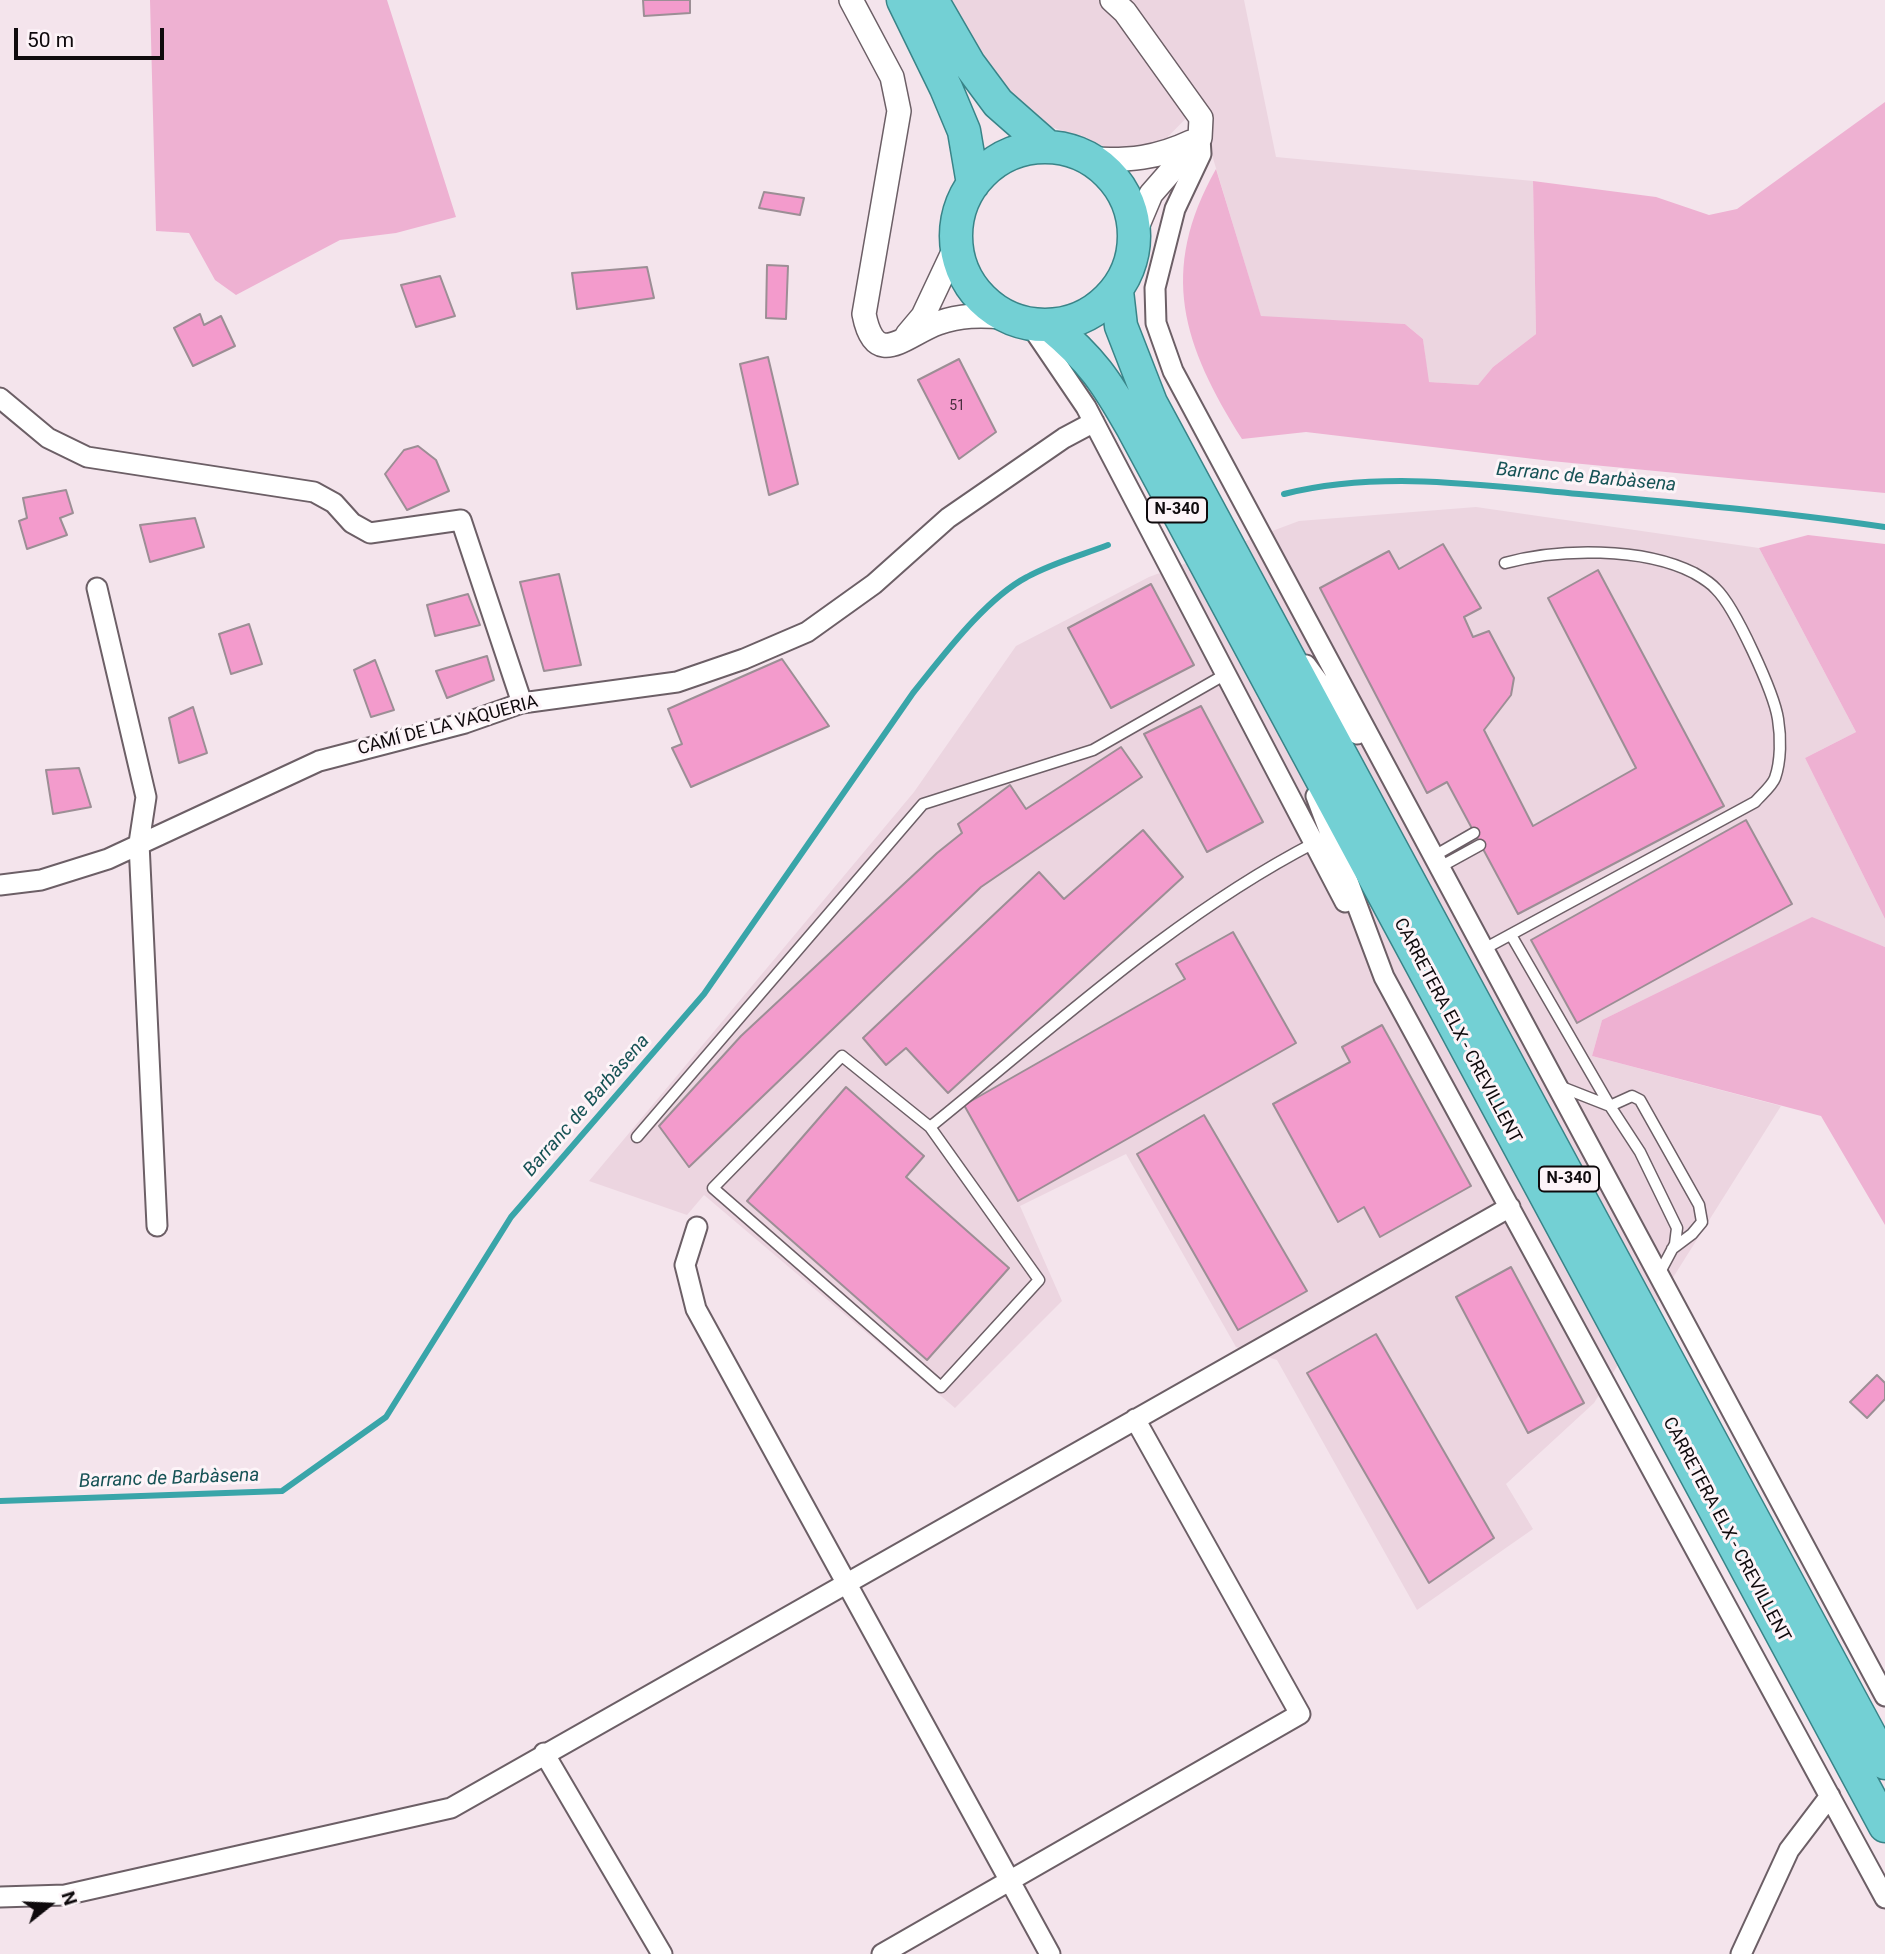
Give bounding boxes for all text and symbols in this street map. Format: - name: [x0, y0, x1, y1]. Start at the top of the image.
- scale bar: [18, 14, 168, 58]
- text: 50 m: [27, 28, 74, 52]
- house number: 51: [949, 398, 965, 414]
- water label: Barranc de Barbàsena: [1495, 459, 1677, 497]
- road number: N-340: [1147, 498, 1207, 523]
- street label: CAMÍ DE LA VAQUERIA: [356, 692, 540, 760]
- street label: CARRETERA ELX - CREVILLENT: [1388, 915, 1526, 1147]
- water label: Barranc de Barbàsena: [519, 1030, 655, 1182]
- road number: N-340: [1539, 1166, 1599, 1191]
- street label: CARRETERA ELX - CREVILLENT: [1657, 1414, 1795, 1646]
- water label: Barranc de Barbàsena: [78, 1464, 260, 1494]
- north arrow: [14, 1870, 84, 1940]
- text: N: [56, 1888, 82, 1908]

